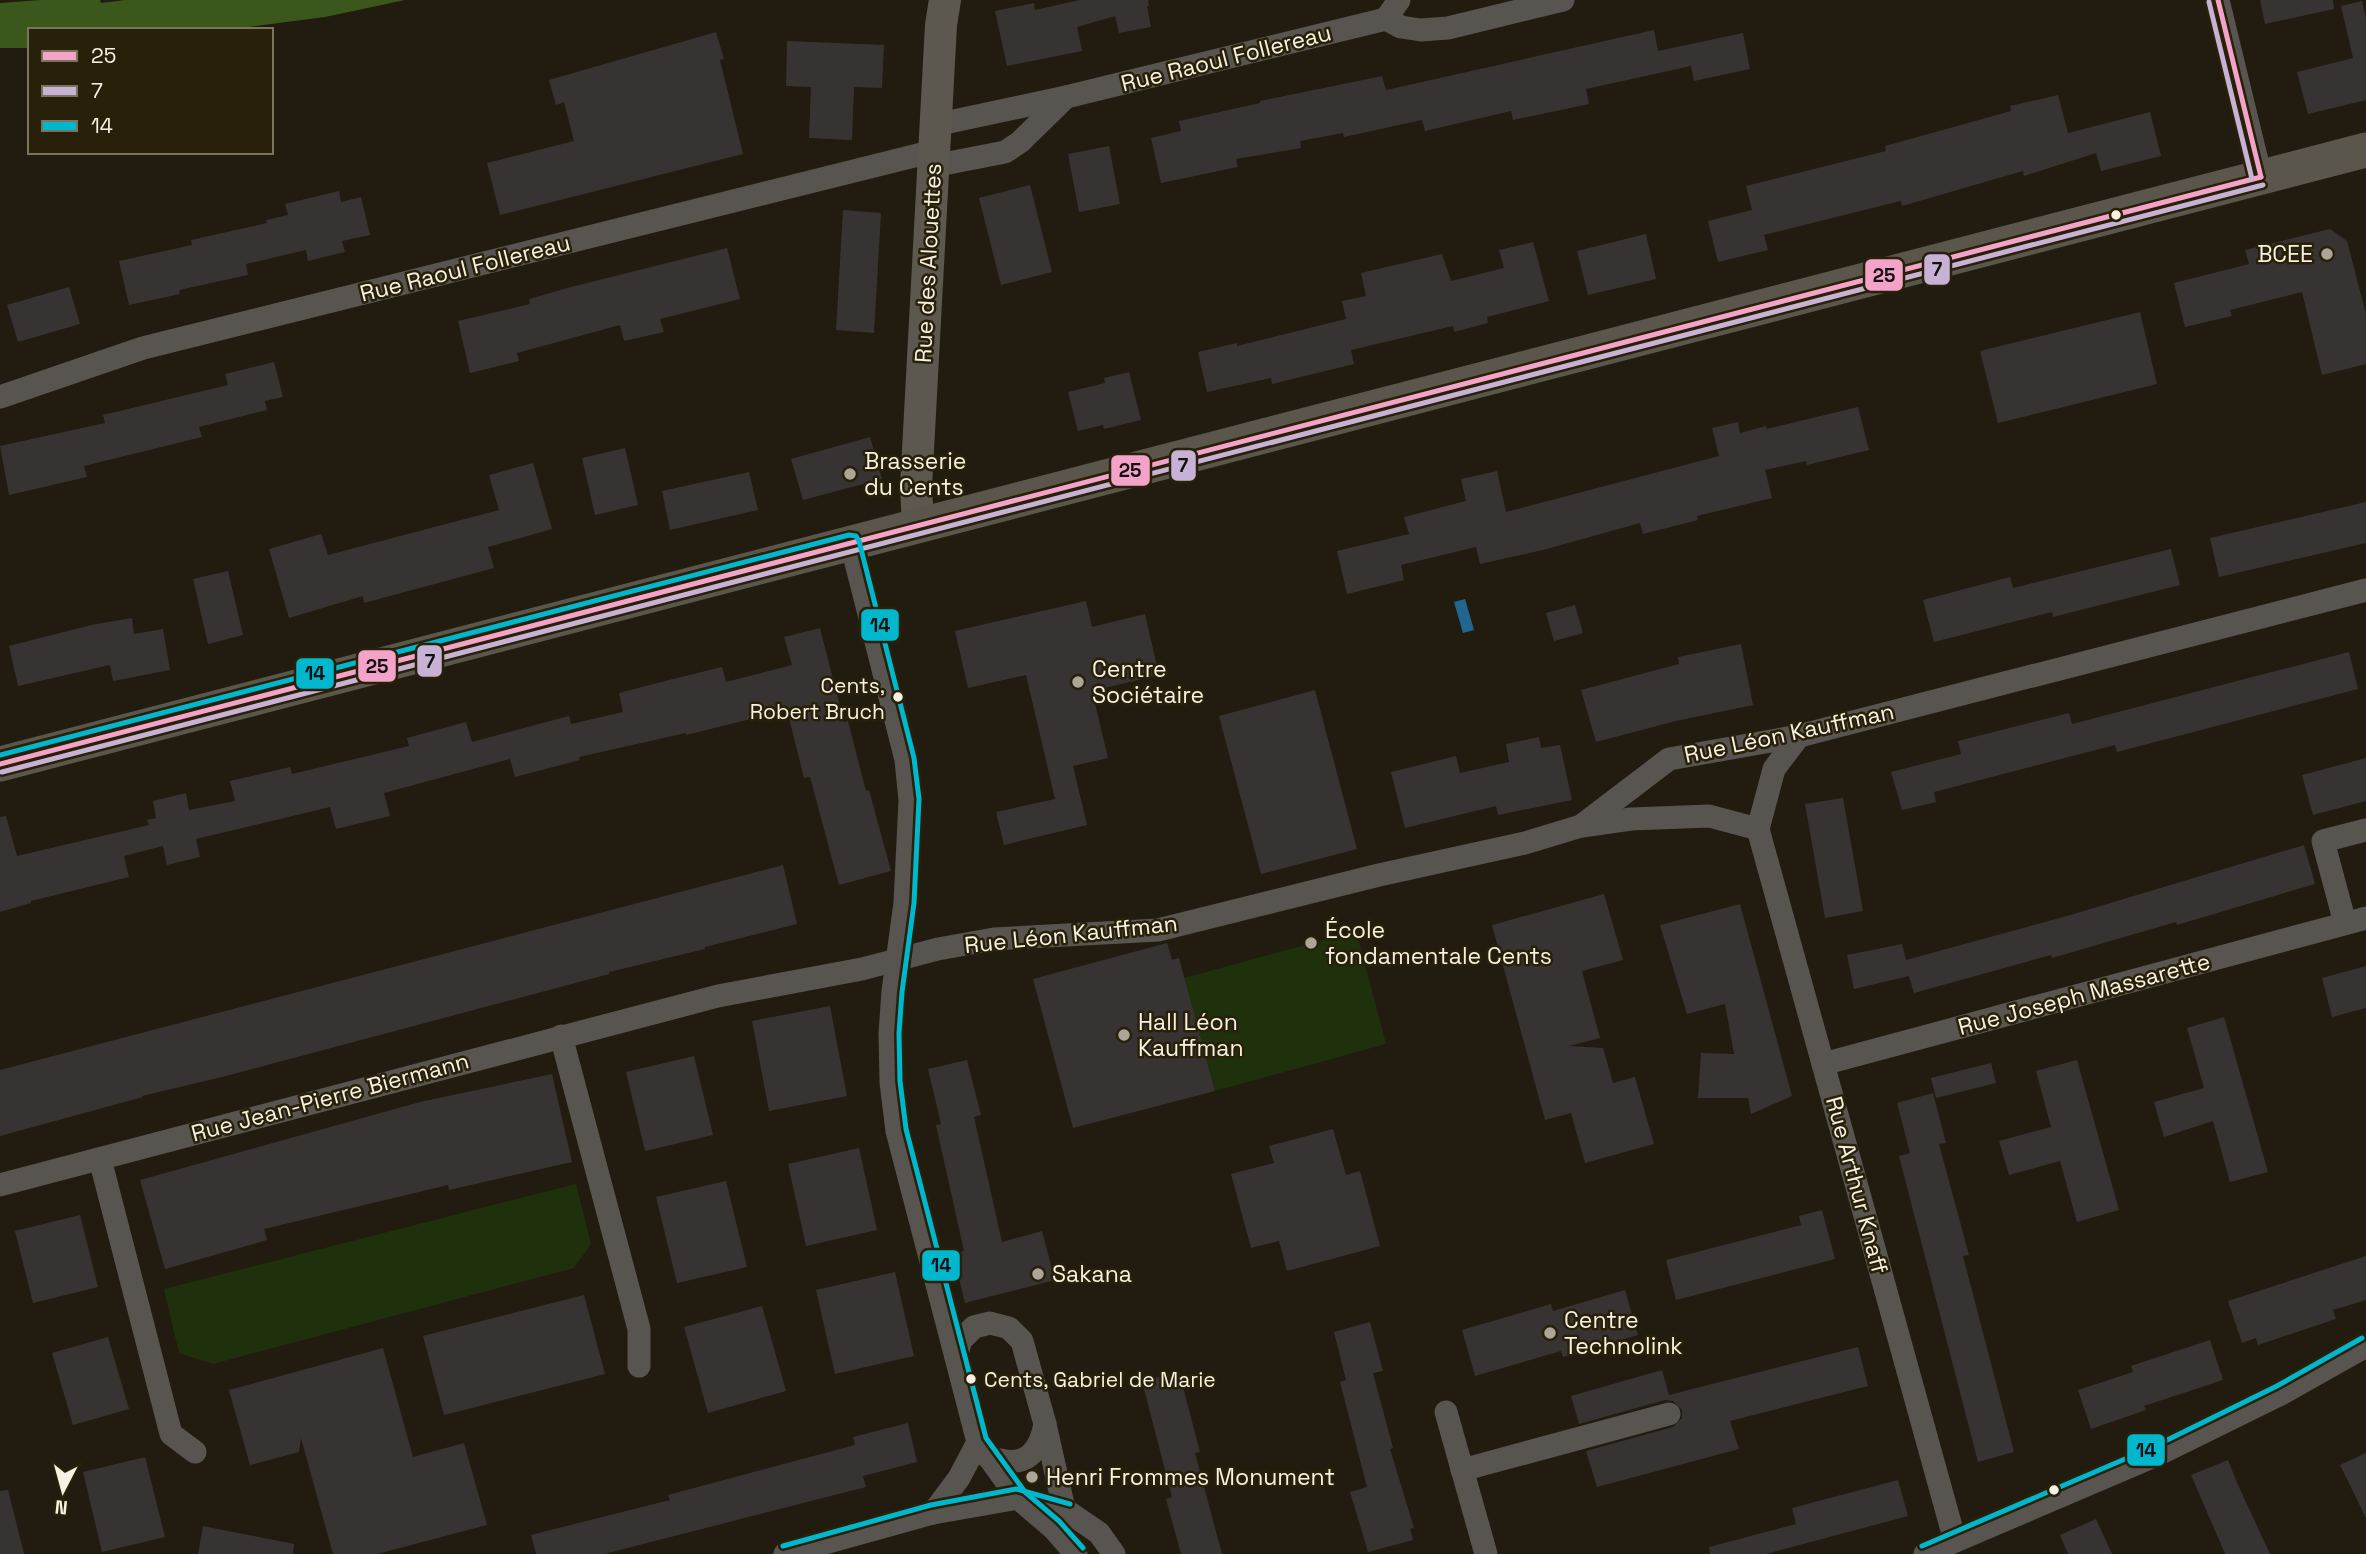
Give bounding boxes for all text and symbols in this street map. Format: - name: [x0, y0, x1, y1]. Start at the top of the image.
- street label: Rue Raoul Follereau: [1118, 17, 1334, 99]
- legend: [28, 28, 273, 154]
- text: 25: [91, 42, 116, 69]
- text: 7: [91, 77, 103, 104]
- text: 14: [91, 112, 113, 139]
- street label: Rue des Alouettes: [908, 162, 948, 364]
- unlabelled marker: [2109, 208, 2123, 222]
- street label: Rue Raoul Follereau: [357, 227, 573, 309]
- place label: BCEE: [2257, 239, 2313, 269]
- marker: BCEE: [2319, 246, 2335, 262]
- line badge: 7: [1923, 253, 1951, 286]
- text: 7: [1932, 257, 1943, 282]
- line badge: 25: [1864, 258, 1904, 292]
- text: 25: [1873, 263, 1895, 288]
- place label: Brasserie du Cents: [864, 446, 966, 502]
- line badge: 7: [1170, 449, 1197, 482]
- text: 7: [1178, 453, 1189, 478]
- line badge: 25: [1110, 454, 1151, 487]
- text: 25: [1119, 458, 1141, 483]
- marker: Brasserie du Cents: [842, 466, 858, 482]
- line badge: 14: [860, 608, 900, 642]
- text: 14: [870, 613, 890, 638]
- line badge: 7: [416, 644, 443, 678]
- line badge: 25: [357, 649, 397, 683]
- text: 7: [425, 649, 436, 674]
- text: 25: [366, 654, 388, 679]
- place label: Centre Sociétaire: [1092, 654, 1204, 710]
- line badge: 14: [295, 657, 335, 690]
- text: 14: [305, 661, 325, 686]
- place label: Cents, Robert Bruch: [750, 672, 885, 725]
- marker: Centre Sociétaire: [1070, 674, 1086, 690]
- marker: Cents, Robert Bruch: [891, 690, 905, 704]
- street label: Rue Léon Kauffman: [1681, 696, 1897, 770]
- street label: Rue Léon Kauffman: [963, 908, 1179, 960]
- place label: École fondamentale Cents: [1325, 915, 1552, 971]
- marker: École fondamentale Cents: [1303, 935, 1319, 951]
- street label: Rue Joseph Massarette: [1955, 946, 2213, 1042]
- place label: Hall Léon Kauffman: [1138, 1007, 1244, 1063]
- marker: Hall Léon Kauffman: [1116, 1027, 1132, 1043]
- street label: Rue Jean-Pierre Biermann: [188, 1045, 472, 1149]
- street label: Rue Arthur Knaff: [1819, 1093, 1895, 1277]
- line badge: 14: [921, 1249, 961, 1282]
- text: 14: [931, 1253, 951, 1278]
- place label: Sakana: [1052, 1259, 1132, 1289]
- marker: Sakana: [1030, 1266, 1046, 1282]
- place label: Centre Technolink: [1564, 1305, 1683, 1361]
- marker: Centre Technolink: [1542, 1325, 1558, 1341]
- place label: Cents, Gabriel de Marie: [984, 1366, 1216, 1393]
- marker: Cents, Gabriel de Marie: [964, 1372, 978, 1386]
- line badge: 14: [2126, 1433, 2166, 1467]
- text: 14: [2136, 1438, 2156, 1463]
- north arrow: [28, 1456, 98, 1526]
- place label: Henri Frommes Monument: [1046, 1462, 1335, 1492]
- marker: Henri Frommes Monument: [1024, 1469, 1040, 1485]
- unlabelled marker: [2047, 1483, 2061, 1497]
- text: N: [54, 1494, 69, 1521]

